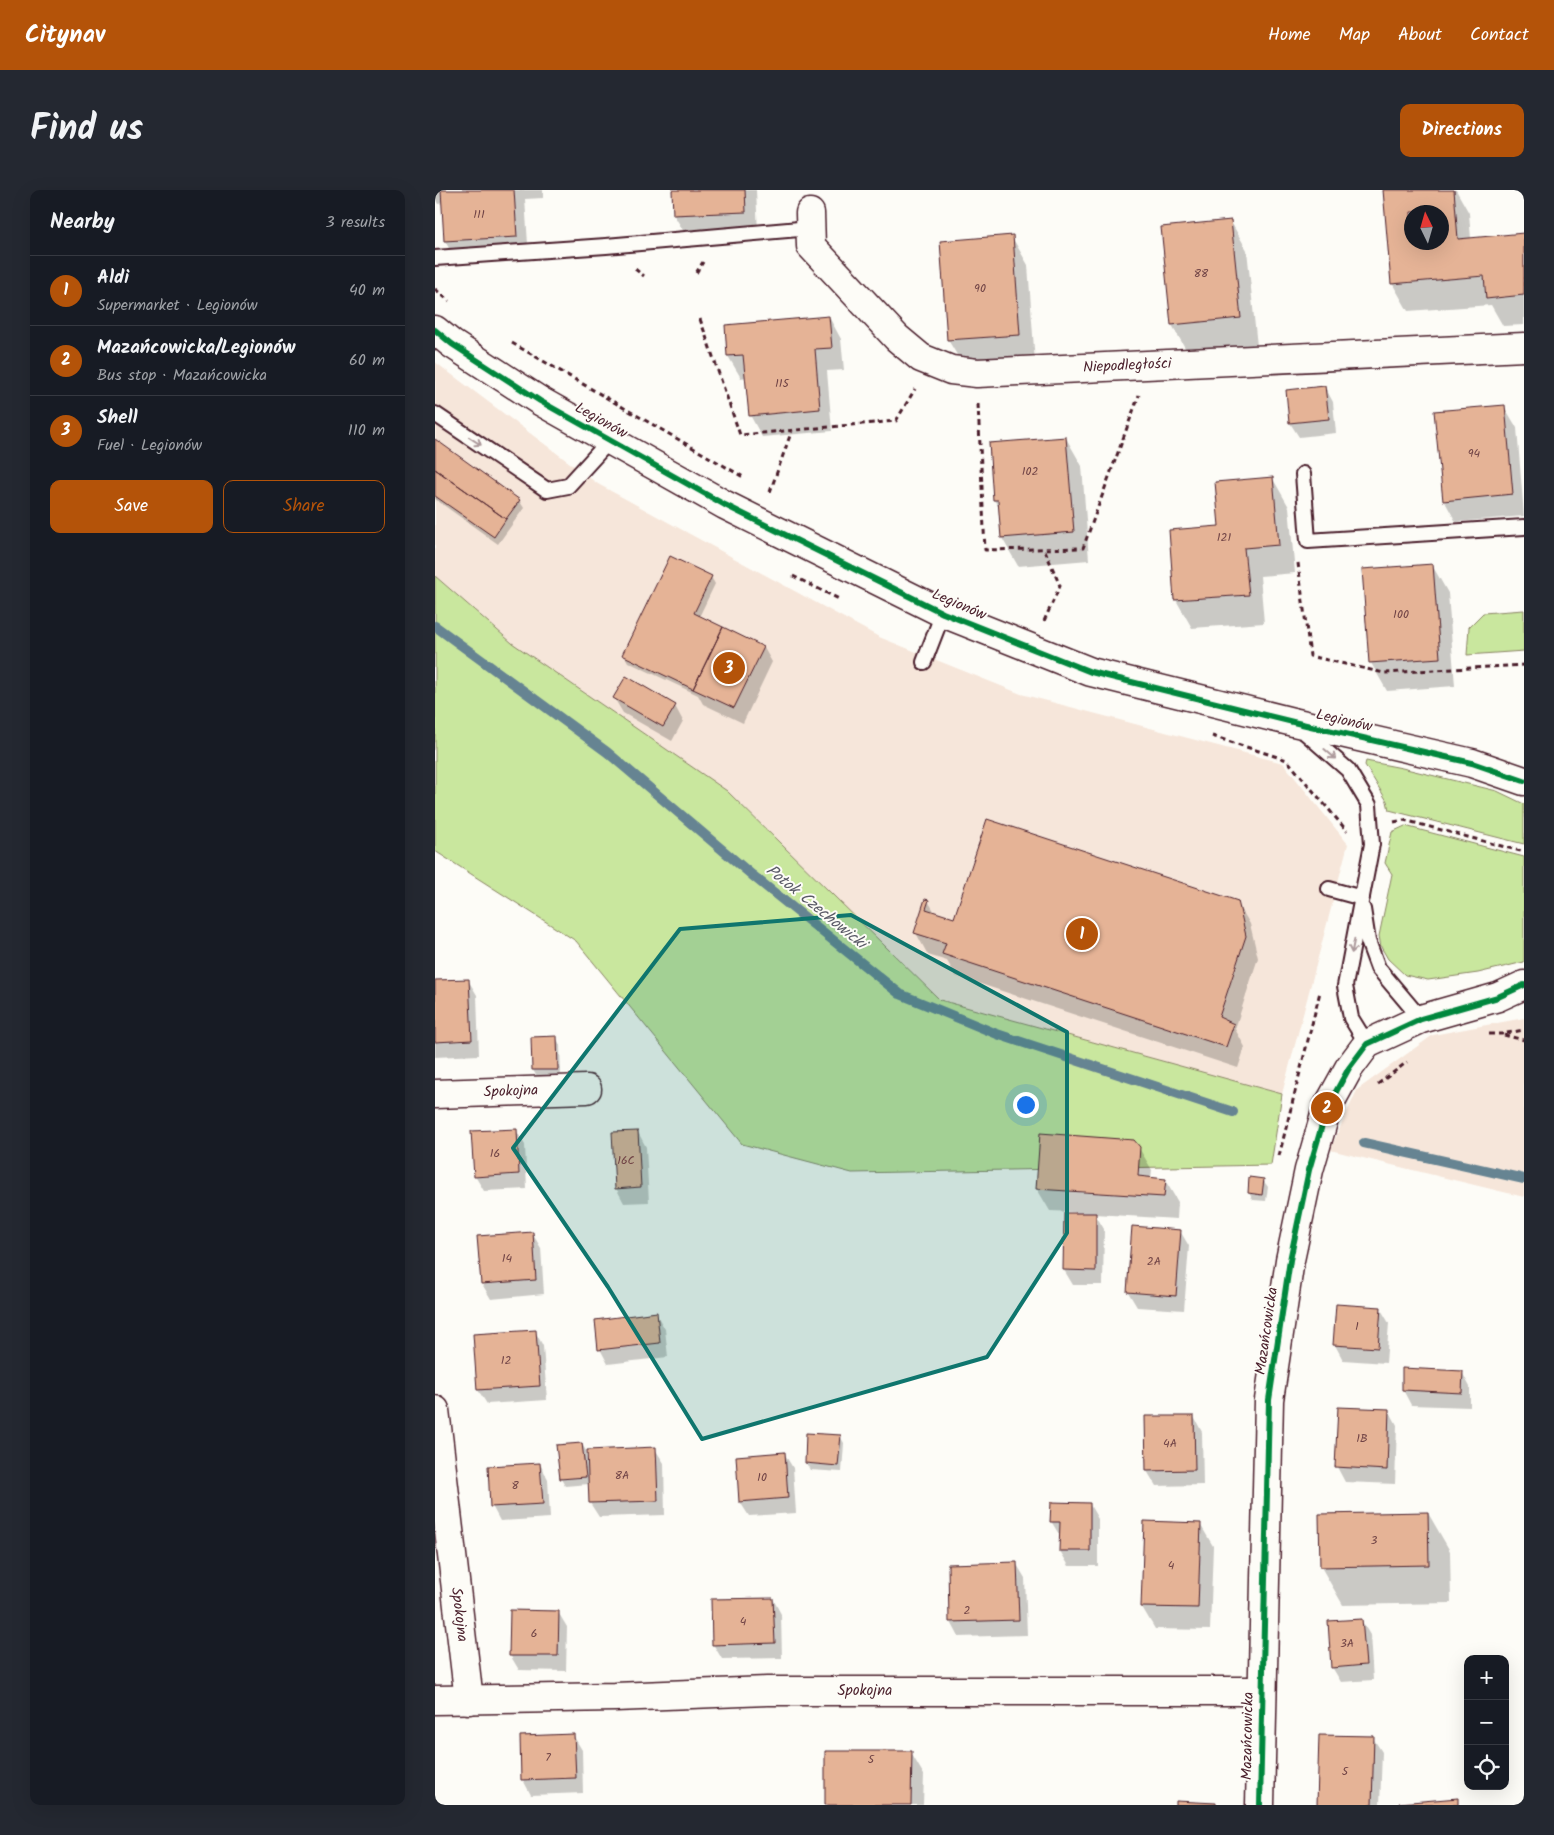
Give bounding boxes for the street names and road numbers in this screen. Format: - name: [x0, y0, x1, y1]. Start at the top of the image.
- street label: Niepodległości: [1082, 352, 1173, 380]
- street label: Legionów: [570, 397, 633, 446]
- street label: Legionów: [928, 583, 991, 628]
- street label: Legionów: [1313, 703, 1375, 739]
- street label: Spokojna: [483, 1079, 539, 1104]
- street label: Mazańcowicka: [1249, 1286, 1285, 1376]
- street label: Spokojna: [444, 1586, 474, 1643]
- street label: Spokojna: [838, 1679, 892, 1703]
- street label: Mazańcowicka: [1235, 1692, 1261, 1780]

